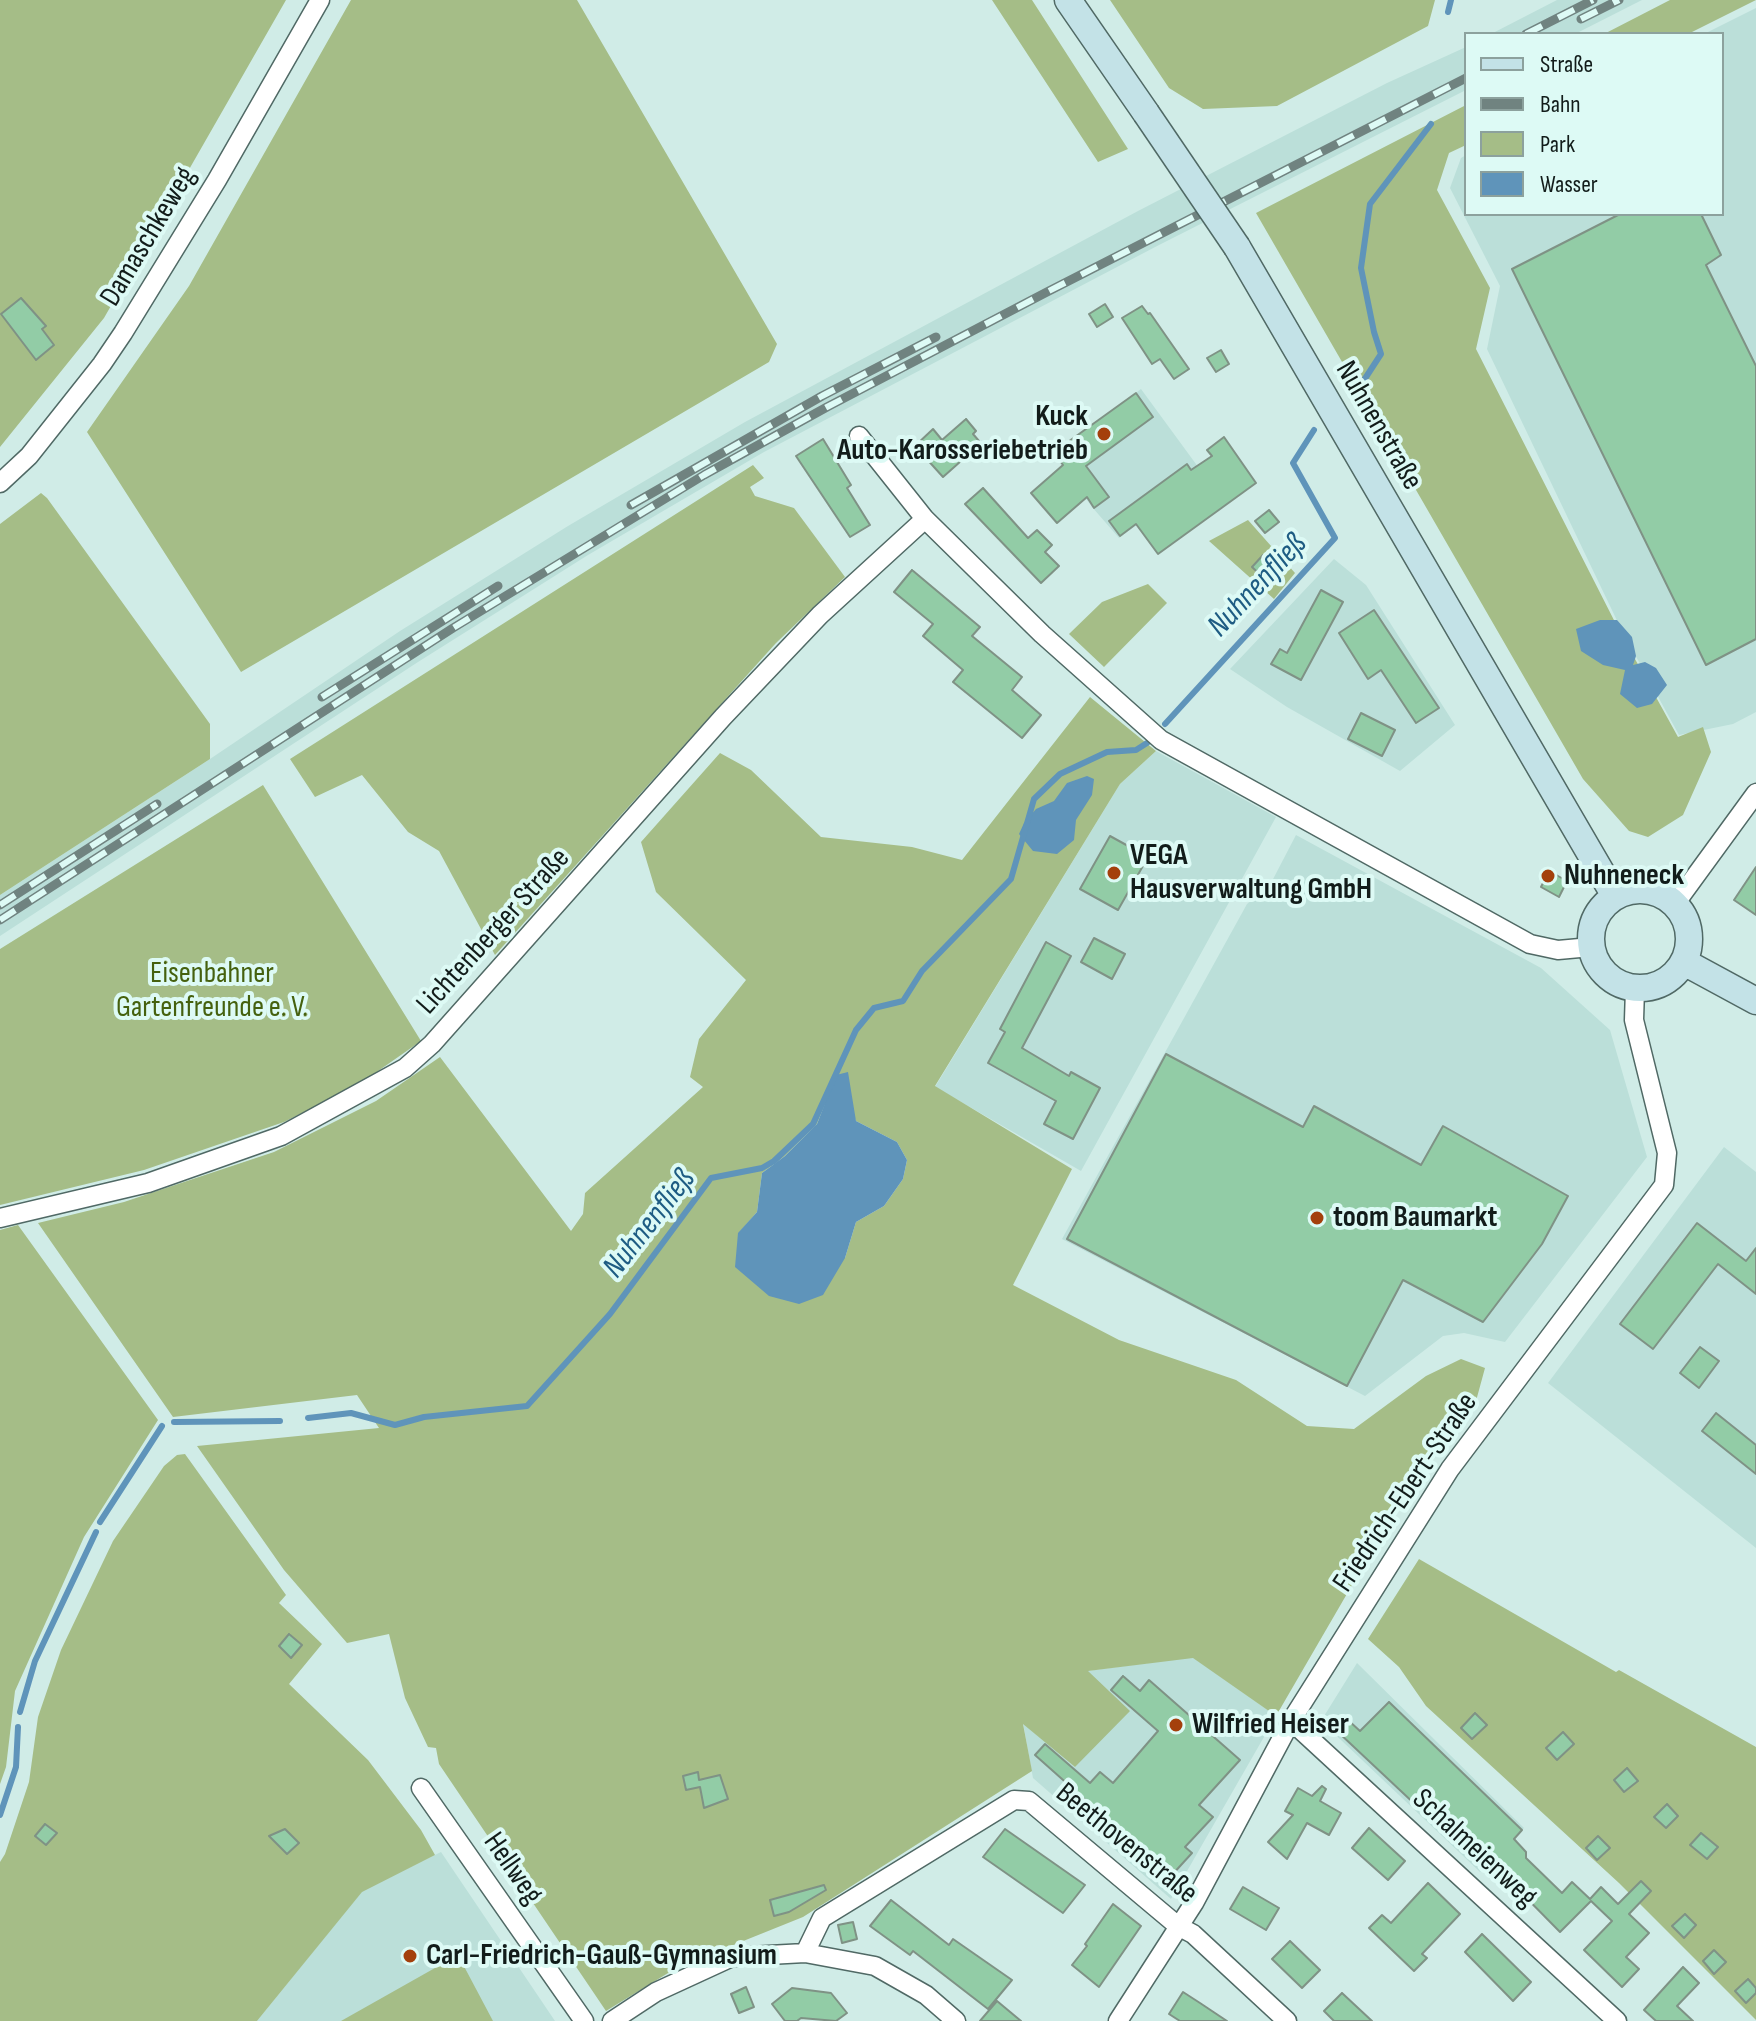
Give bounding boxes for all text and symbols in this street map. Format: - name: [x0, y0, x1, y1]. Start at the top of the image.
- legend: [1464, 32, 1724, 216]
- text: Straße: [1540, 50, 1593, 79]
- text: Bahn: [1540, 90, 1581, 119]
- text: Park: [1540, 130, 1575, 159]
- street label: Damaschkeweg: [93, 161, 205, 313]
- text: Wasser: [1540, 170, 1598, 199]
- street label: Nuhnenstraße: [1327, 355, 1429, 497]
- place label: Kuck Auto-Karosseriebetrieb: [837, 399, 1088, 470]
- marker: Kuck Auto-Karosseriebetrieb: [1095, 425, 1113, 443]
- water label: Nuhnenfließ: [1200, 526, 1316, 646]
- place label: VEGA Hausverwaltung GmbH: [1130, 838, 1372, 908]
- street label: Lichtenberger Straße: [410, 841, 578, 1023]
- place label: Nuhneneck: [1564, 858, 1684, 894]
- marker: VEGA Hausverwaltung GmbH: [1105, 864, 1123, 882]
- marker: Nuhneneck: [1539, 867, 1557, 885]
- park label: Eisenbahner Gartenfreunde e. V.: [116, 956, 308, 1026]
- water label: Nuhnenfließ: [596, 1162, 704, 1286]
- place label: toom Baumarkt: [1333, 1200, 1497, 1236]
- marker: toom Baumarkt: [1308, 1209, 1326, 1227]
- street label: Friedrich-Ebert-Straße: [1326, 1387, 1486, 1599]
- place label: Wilfried Heiser: [1192, 1707, 1349, 1743]
- marker: Wilfried Heiser: [1167, 1716, 1185, 1734]
- street label: Beethovenstraße: [1048, 1776, 1204, 1912]
- street label: Schalmeienweg: [1404, 1782, 1544, 1916]
- street label: Hellweg: [475, 1826, 549, 1912]
- place label: Carl-Friedrich-Gauß-Gymnasium: [426, 1938, 777, 1974]
- marker: Carl-Friedrich-Gauß-Gymnasium: [401, 1947, 419, 1965]

